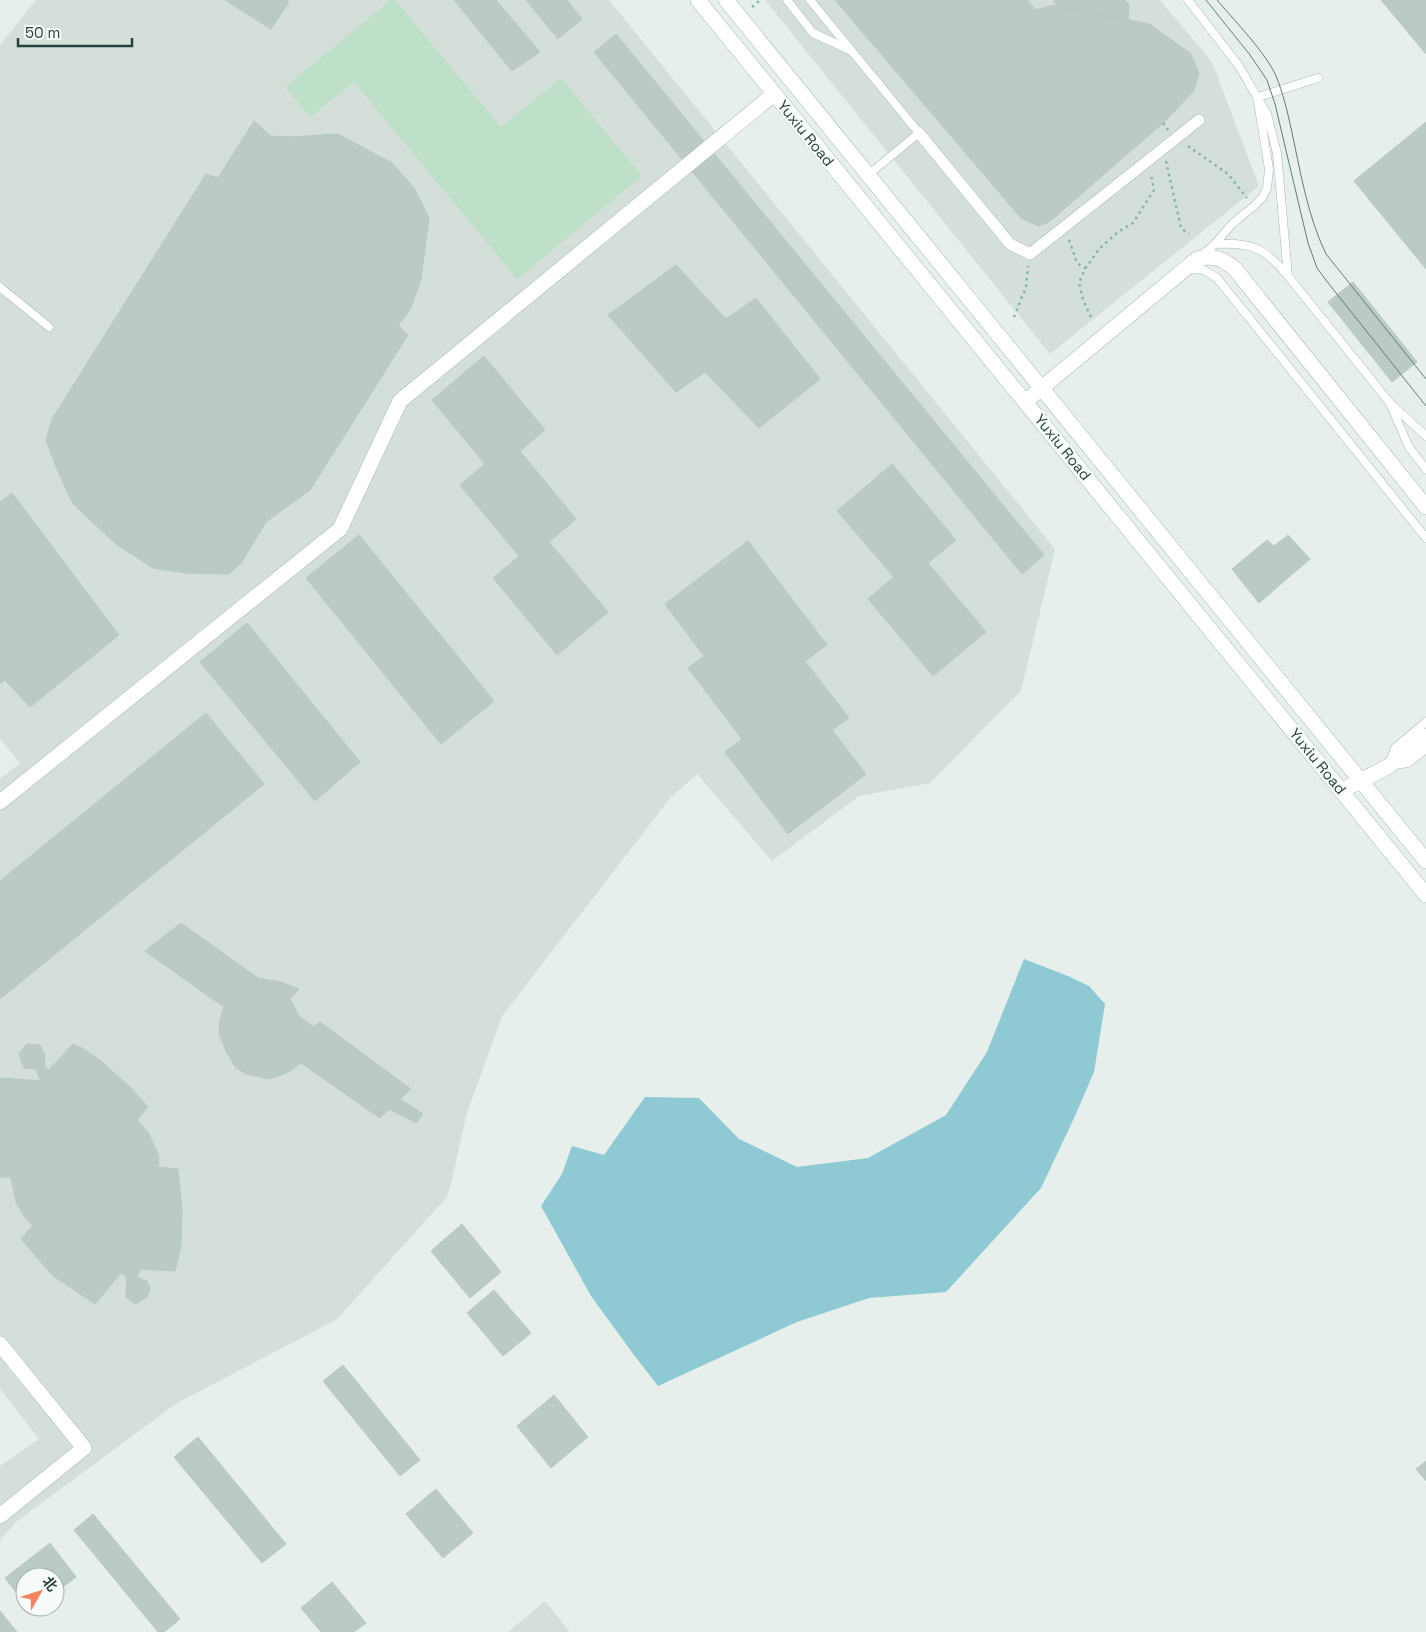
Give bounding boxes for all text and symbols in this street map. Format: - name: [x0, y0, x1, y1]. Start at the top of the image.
- scale bar: [18, 15, 131, 47]
- text: 50 m: [25, 23, 60, 42]
- street label: Yuxiu Road: [774, 96, 838, 170]
- street label: Yuxiu Road: [1031, 410, 1095, 484]
- street label: Yuxiu Road: [1286, 724, 1350, 798]
- north arrow: [15, 1567, 65, 1617]
- text: 北: [39, 1573, 62, 1595]

